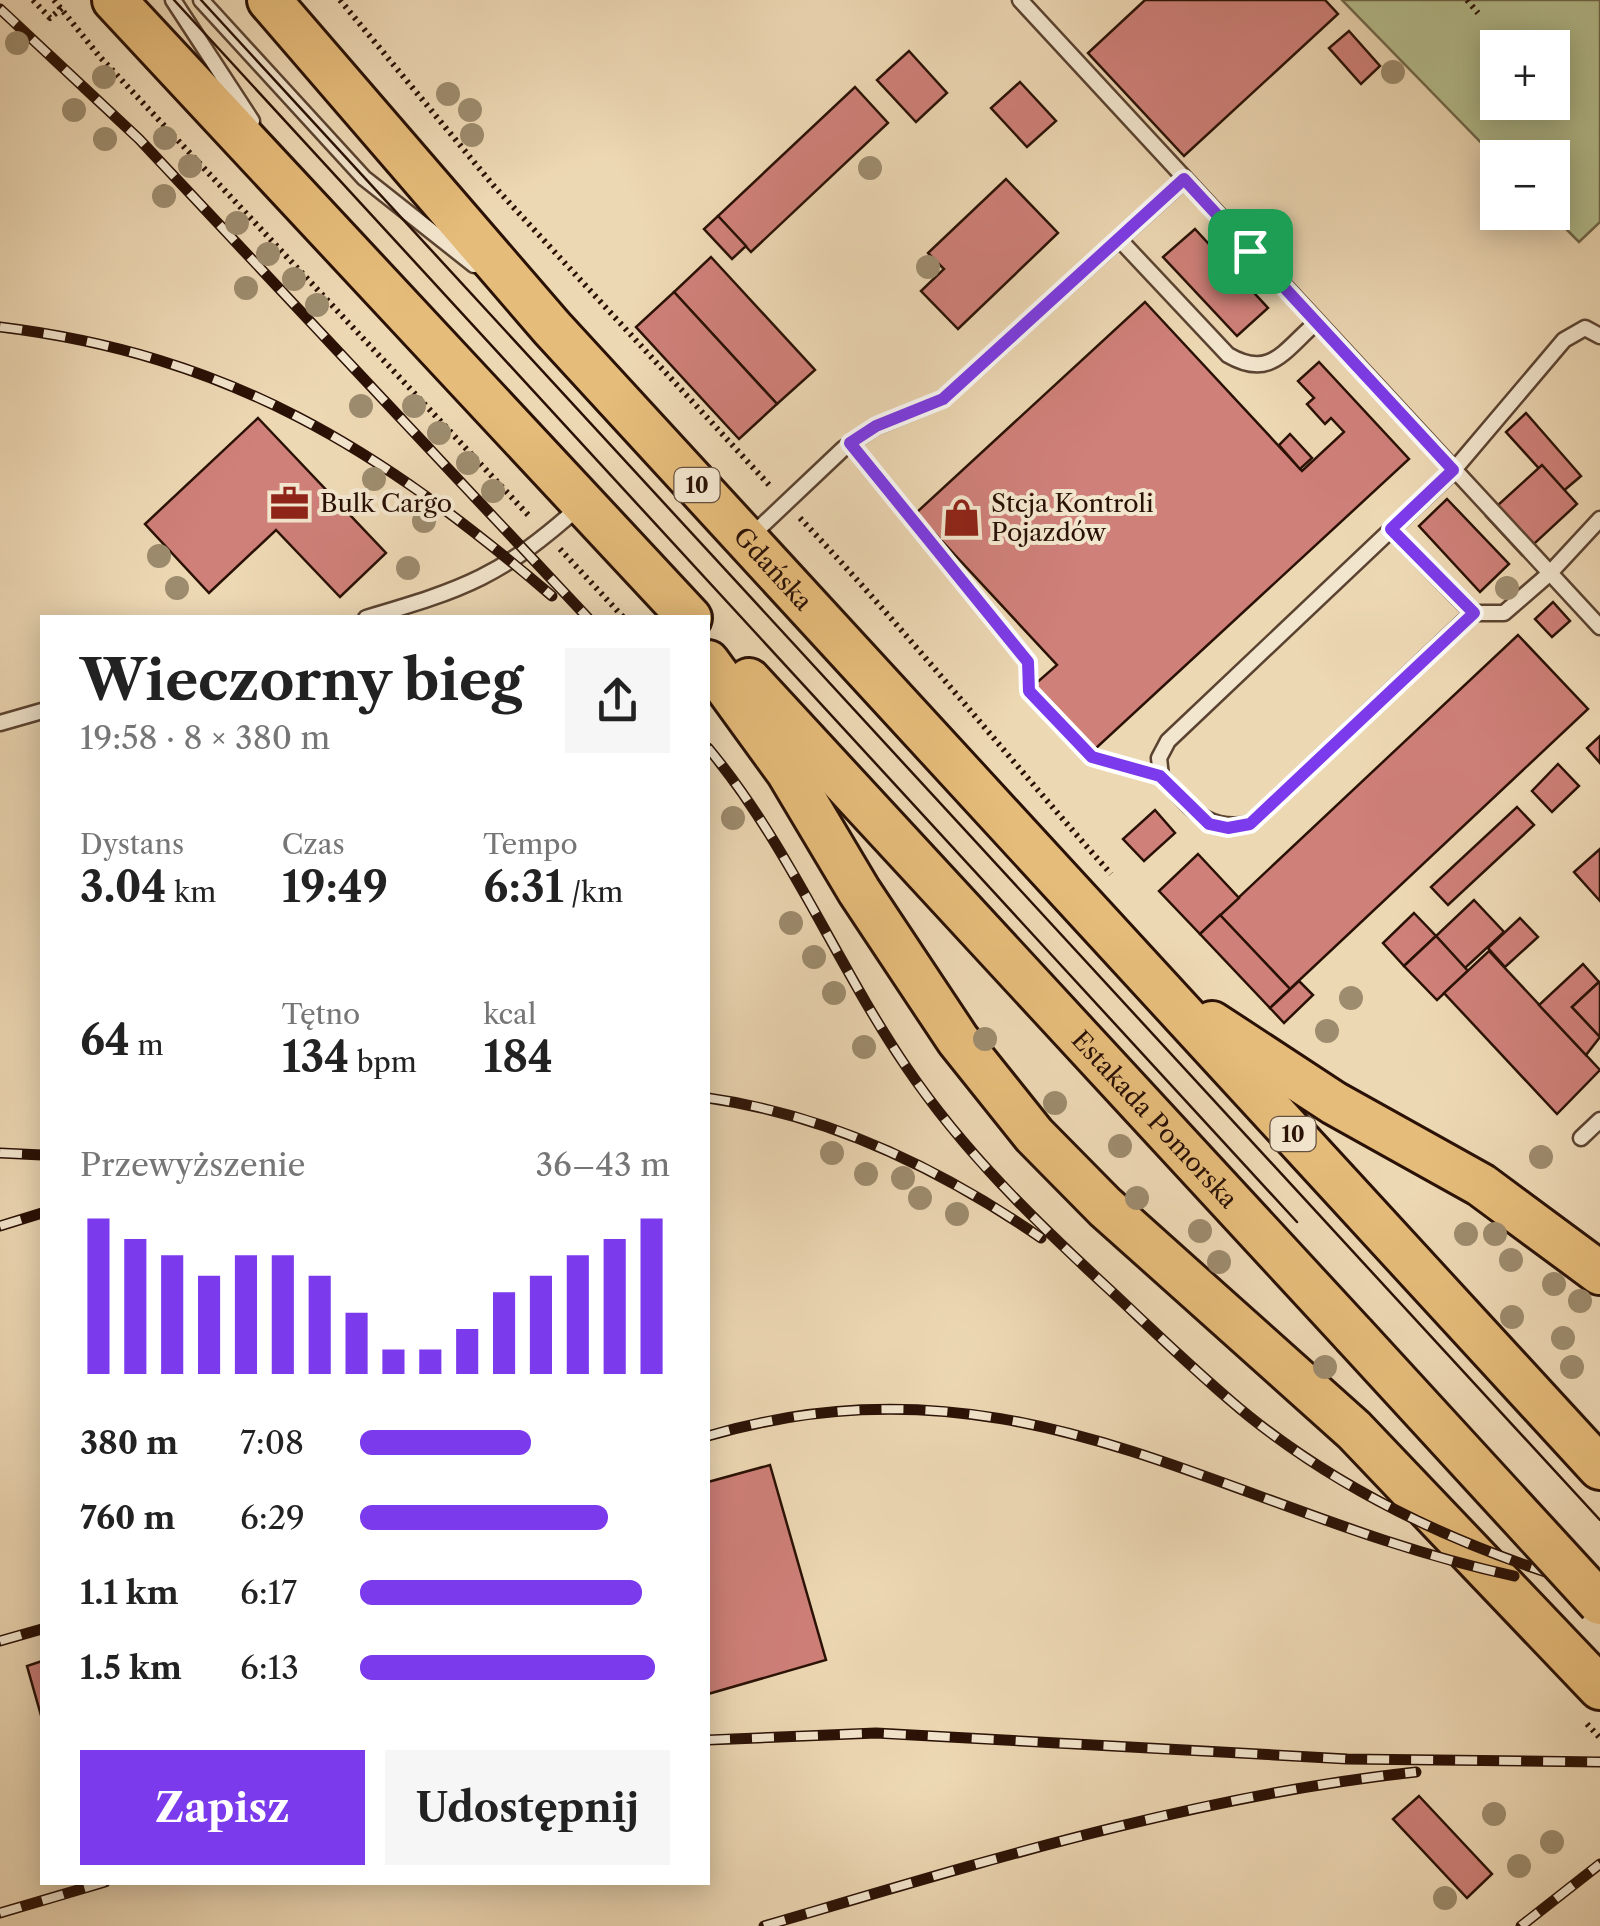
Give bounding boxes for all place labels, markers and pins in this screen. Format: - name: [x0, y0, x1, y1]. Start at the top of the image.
- pin: [1208, 209, 1293, 294]
- office icon: Bulk Cargo: [269, 482, 311, 524]
- place label: Bulk Cargo: [320, 488, 452, 519]
- place label: Stcja Kontroli Pojazdów: [991, 488, 1154, 548]
- shop icon: Stcja Kontroli Pojazdów: [940, 496, 982, 538]

